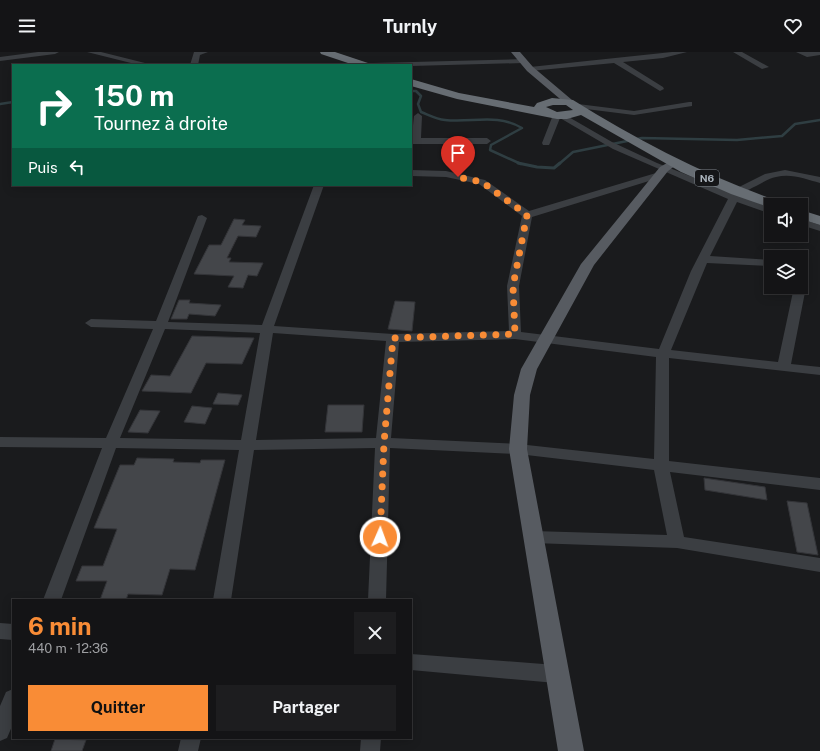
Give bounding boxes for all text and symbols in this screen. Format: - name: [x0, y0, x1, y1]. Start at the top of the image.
- icon: menu: [16, 15, 38, 37]
- icon: heart: [782, 15, 804, 37]
- text: Turnly: [383, 16, 437, 37]
- text: 150 m: [94, 79, 174, 112]
- icon: right: [28, 80, 80, 132]
- text: Tournez à droite: [94, 113, 228, 134]
- pin: [441, 136, 475, 177]
- icon: arrive: [447, 142, 469, 164]
- icon: left: [66, 156, 88, 178]
- text: Puis: [28, 159, 58, 176]
- road number: N6: [695, 170, 719, 186]
- map controls: [764, 198, 808, 294]
- button: sound: [764, 198, 808, 242]
- button: layers: [764, 250, 808, 294]
- position arrow: [359, 516, 401, 558]
- text: 6 min: [28, 612, 91, 640]
- button: close: [354, 612, 396, 654]
- text: 440 m · 12:36: [28, 641, 108, 656]
- button: Quitter: [28, 685, 208, 731]
- button: Partager: [216, 685, 396, 731]

